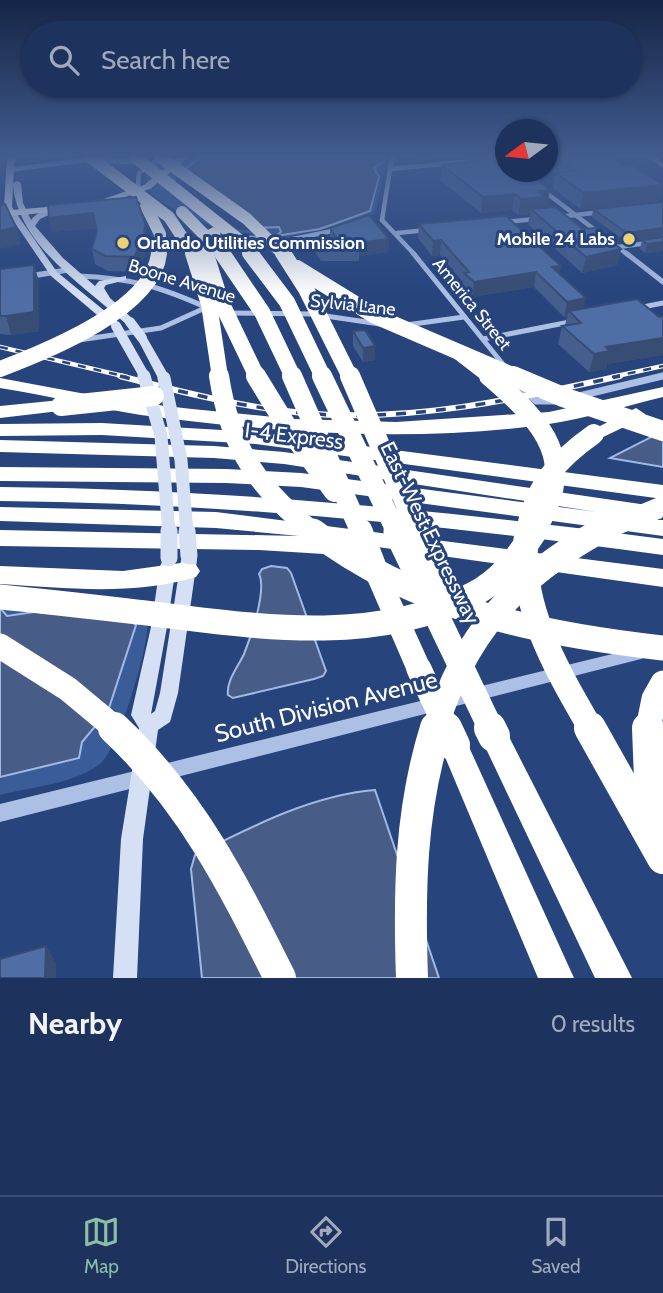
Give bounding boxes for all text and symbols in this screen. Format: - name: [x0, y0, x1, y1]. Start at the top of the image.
- search box: [21, 21, 642, 98]
- icon: search: [45, 41, 83, 79]
- text: Search here: [101, 44, 230, 76]
- north arrow: [495, 119, 558, 182]
- place label: Mobile 24 Labs: [497, 228, 615, 250]
- marker: Mobile 24 Labs: [621, 231, 637, 247]
- place label: Orlando Utilities Commission: [137, 232, 365, 254]
- marker: Orlando Utilities Commission: [115, 235, 131, 251]
- street label: America Street: [428, 253, 516, 355]
- street label: Boone Avenue: [126, 254, 238, 308]
- street label: Sylvia Lane: [309, 290, 397, 320]
- street label: I-4 Express: [243, 417, 345, 454]
- street label: East-West Expressway: [375, 438, 486, 628]
- street label: South Division Avenue: [211, 665, 440, 748]
- text: Nearby: [28, 1005, 122, 1042]
- text: 0 results: [551, 1010, 635, 1038]
- tab: Map: [82, 1213, 120, 1278]
- tab: Directions: [285, 1213, 366, 1278]
- tab: Saved: [531, 1213, 581, 1278]

